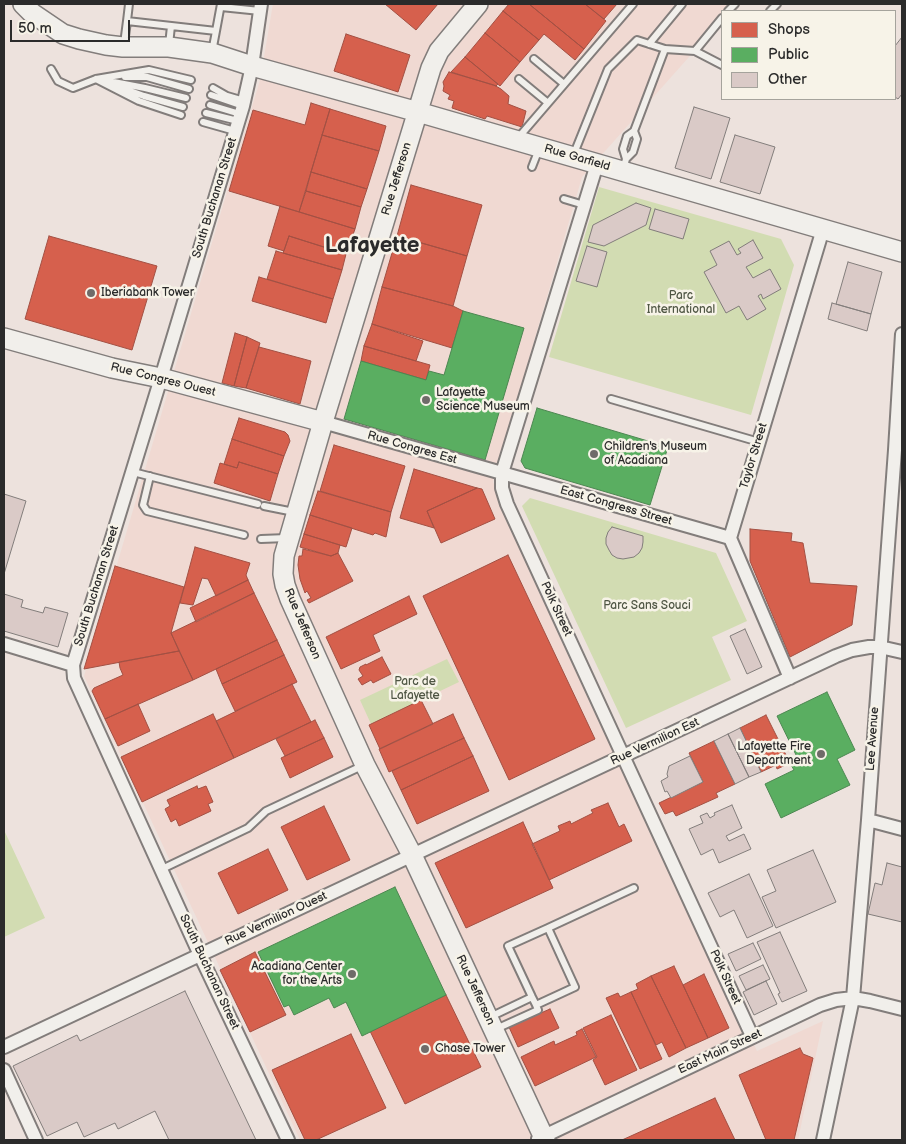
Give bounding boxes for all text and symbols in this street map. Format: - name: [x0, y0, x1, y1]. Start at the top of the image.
- scale bar: [12, 10, 132, 42]
- legend: [721, 10, 896, 100]
- text: 50 m: [18, 19, 52, 38]
- text: Shops: [768, 20, 810, 39]
- text: Public: [768, 45, 809, 64]
- text: Other: [768, 70, 807, 89]
- street label: South Buchanan Street: [190, 136, 240, 260]
- street label: Rue Jefferson: [379, 141, 415, 217]
- street label: Rue Garfield: [542, 142, 612, 174]
- district label: Lafayette: [325, 233, 419, 259]
- place label: Iberiabank Tower: [101, 286, 194, 300]
- marker: Iberiabank Tower: [85, 287, 97, 299]
- park label: Parc International: [647, 289, 715, 317]
- street label: Rue Congres Ouest: [109, 360, 217, 400]
- place label: Lafayette Science Museum: [436, 386, 530, 414]
- marker: Lafayette Science Museum: [420, 394, 432, 406]
- street label: Taylor Street: [737, 421, 771, 491]
- street label: Rue Congres Est: [366, 428, 458, 468]
- place label: Children's Museum of Acadiana: [604, 440, 707, 468]
- marker: Children's Museum of Acadiana: [588, 448, 600, 460]
- street label: East Congress Street: [558, 483, 674, 529]
- street label: South Buchanan Street: [72, 524, 122, 648]
- street label: Polk Street: [537, 579, 575, 639]
- street label: Rue Jefferson: [281, 586, 323, 662]
- park label: Parc Sans Souci: [603, 599, 691, 613]
- park label: Parc de Lafayette: [390, 675, 440, 703]
- street label: Lee Avenue: [864, 706, 882, 772]
- street label: Rue Vermilion Est: [608, 715, 702, 769]
- place label: Lafayette Fire Department: [737, 740, 811, 768]
- marker: Lafayette Fire Department: [815, 748, 827, 760]
- street label: Rue Vermilion Ouest: [223, 889, 329, 949]
- street label: South Buchanan Street: [176, 912, 242, 1032]
- street label: Polk Street: [706, 947, 744, 1007]
- street label: Rue Jefferson: [452, 953, 498, 1027]
- place label: Acadiana Center for the Arts: [251, 960, 342, 988]
- marker: Acadiana Center for the Arts: [346, 968, 358, 980]
- street label: East Main Street: [676, 1026, 764, 1078]
- place label: Chase Tower: [435, 1042, 505, 1056]
- marker: Chase Tower: [419, 1043, 431, 1055]

